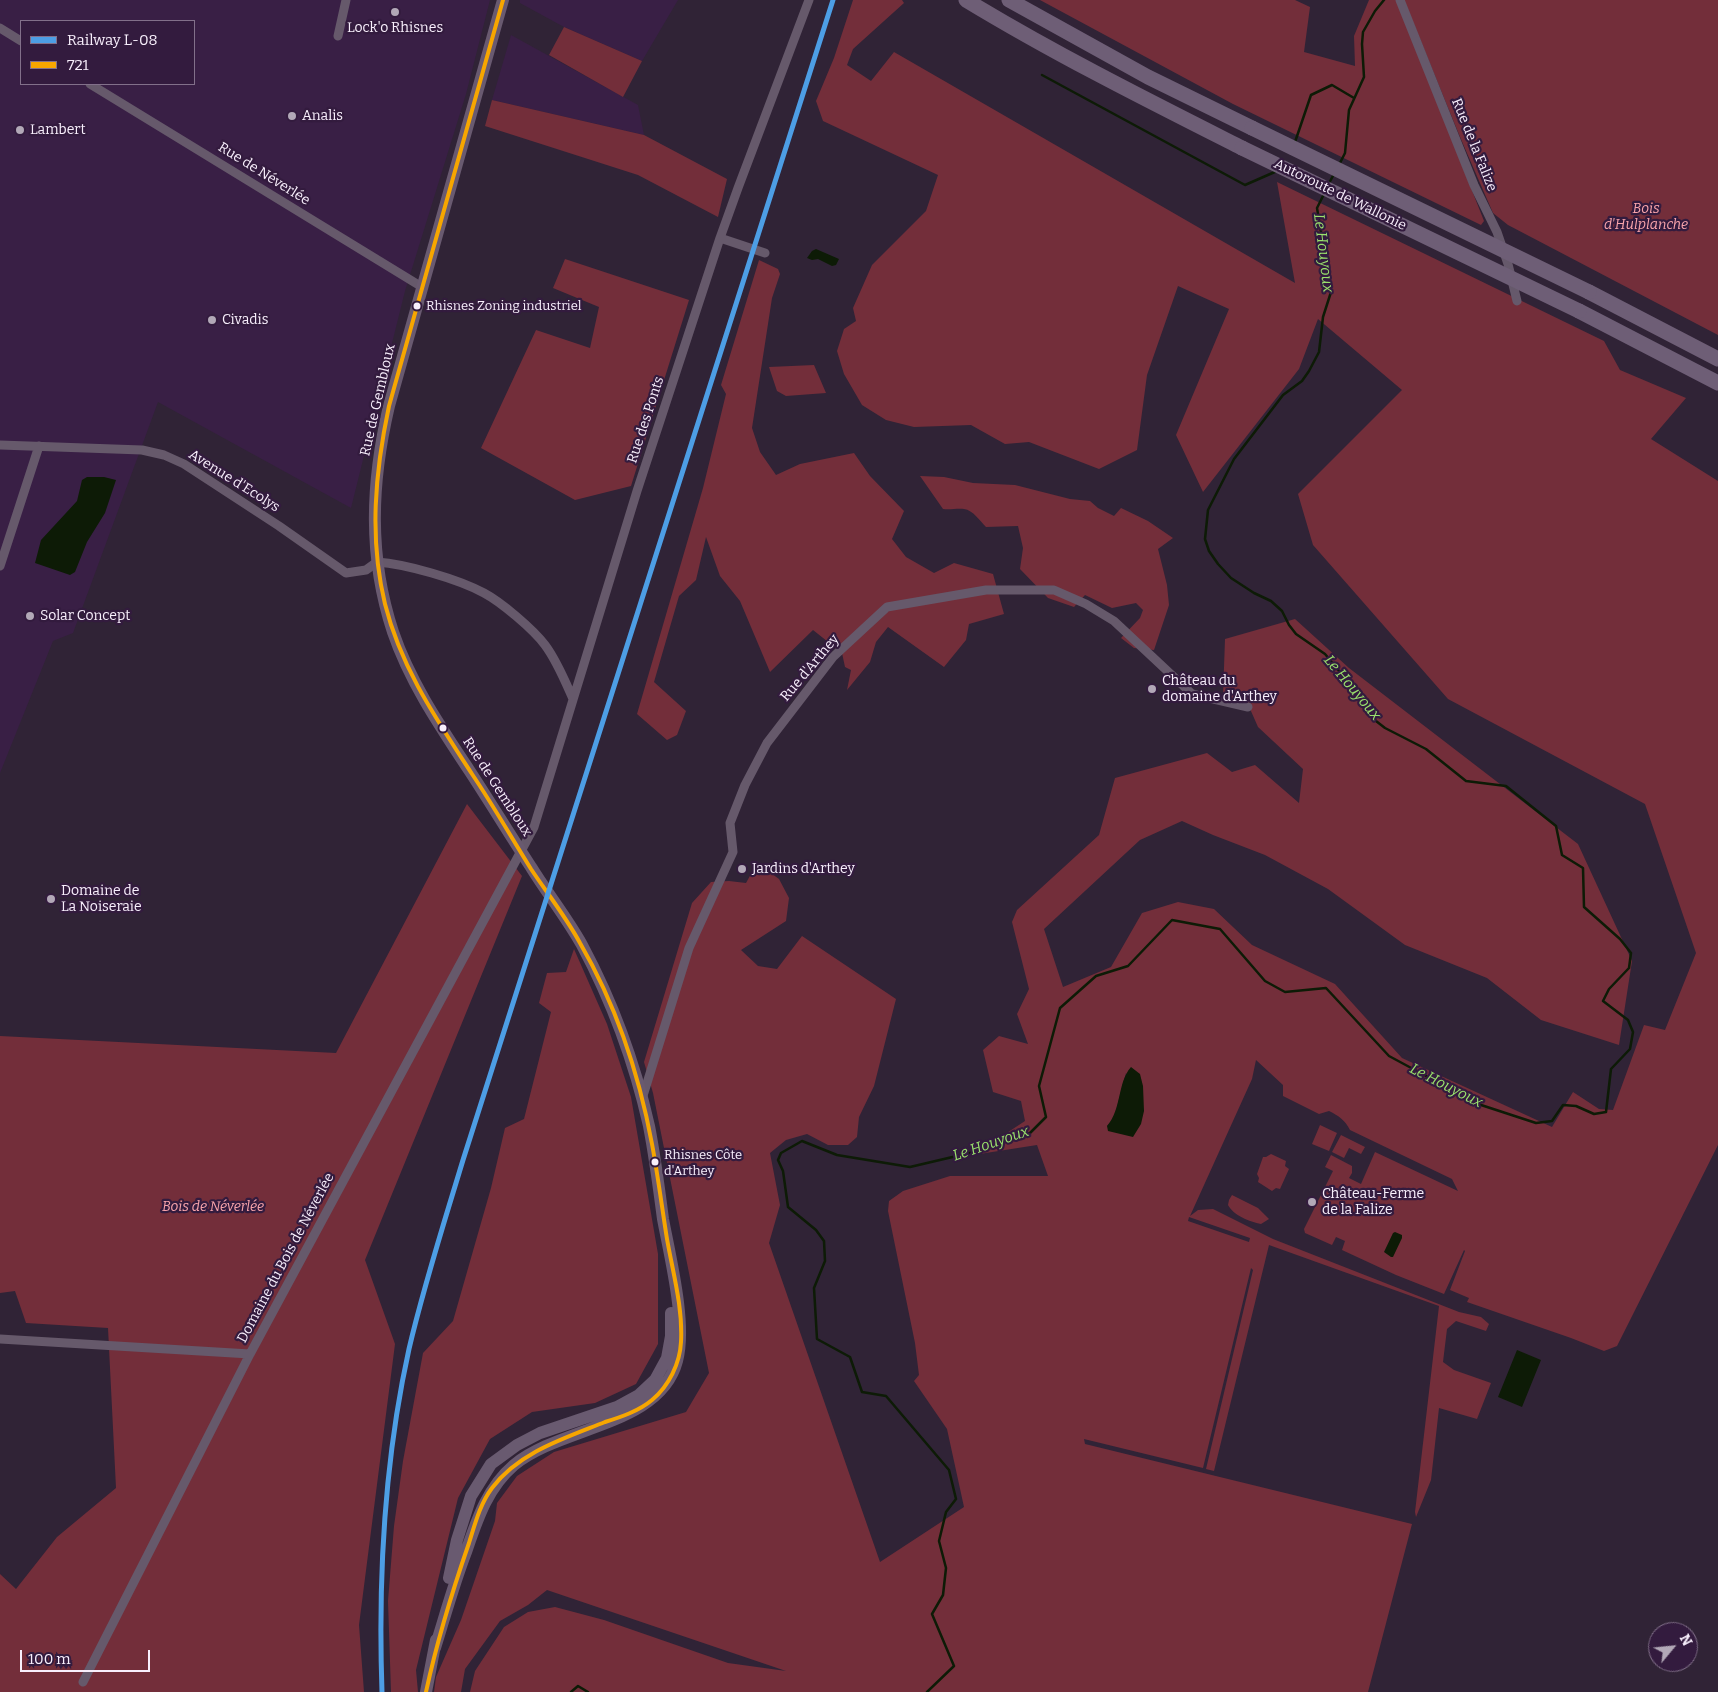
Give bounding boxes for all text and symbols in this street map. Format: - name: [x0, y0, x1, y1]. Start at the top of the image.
- marker: Lock'o Rhisnes: [389, 6, 401, 18]
- legend: [20, 20, 195, 85]
- place label: Lock'o Rhisnes: [347, 20, 443, 36]
- text: Railway L-08: [67, 31, 158, 49]
- text: 721: [67, 56, 89, 74]
- street label: Rue de la Falize: [1448, 96, 1500, 194]
- place label: Analis: [302, 108, 343, 124]
- marker: Analis: [286, 110, 298, 122]
- place label: Lambert: [30, 122, 86, 138]
- marker: Lambert: [14, 124, 26, 136]
- street label: Rue de Néverlée: [215, 139, 313, 209]
- street label: Autoroute de Wallonie: [1271, 156, 1409, 234]
- park label: Bois d'Hulplanche: [1604, 201, 1688, 233]
- water label: Le Houyoux: [1309, 213, 1337, 293]
- place label: Rhisnes Zoning industriel: [426, 298, 582, 314]
- marker: Rhisnes Zoning industriel: [412, 301, 422, 311]
- place label: Civadis: [222, 312, 268, 328]
- marker: Civadis: [206, 314, 218, 326]
- street label: Rue de Gembloux: [357, 342, 399, 458]
- street label: Rue des Ponts: [624, 375, 668, 465]
- street label: Avenue d'Ecolys: [185, 446, 283, 516]
- place label: Solar Concept: [40, 608, 130, 624]
- marker: Solar Concept: [24, 610, 36, 622]
- street label: Rue d'Arthey: [777, 631, 843, 705]
- water label: Le Houyoux: [1320, 652, 1384, 724]
- place label: Château du domaine d'Arthey: [1162, 673, 1277, 706]
- marker: Château du domaine d'Arthey: [1146, 683, 1158, 695]
- unlabelled marker: [438, 723, 448, 733]
- street label: Rue de Gembloux: [459, 734, 535, 840]
- place label: Jardins d'Arthey: [752, 861, 855, 877]
- marker: Jardins d'Arthey: [736, 863, 748, 875]
- place label: Domaine de La Noiseraie: [61, 883, 142, 916]
- marker: Domaine de La Noiseraie: [45, 893, 57, 905]
- water label: Le Houyoux: [1407, 1060, 1485, 1112]
- water label: Le Houyoux: [951, 1123, 1031, 1165]
- place label: Rhisnes Côte d'Arthey: [664, 1147, 742, 1178]
- marker: Rhisnes Côte d'Arthey: [650, 1157, 660, 1167]
- street label: Domaine du Bois de Néverlée: [234, 1170, 338, 1346]
- place label: Château-Ferme de la Falize: [1322, 1186, 1424, 1218]
- marker: Château-Ferme de la Falize: [1306, 1196, 1318, 1208]
- park label: Bois de Néverlée: [162, 1199, 264, 1215]
- north arrow: [1648, 1622, 1698, 1672]
- text: N: [1676, 1631, 1696, 1649]
- scale bar: [22, 1640, 152, 1672]
- text: 100 m: [28, 1650, 71, 1668]

